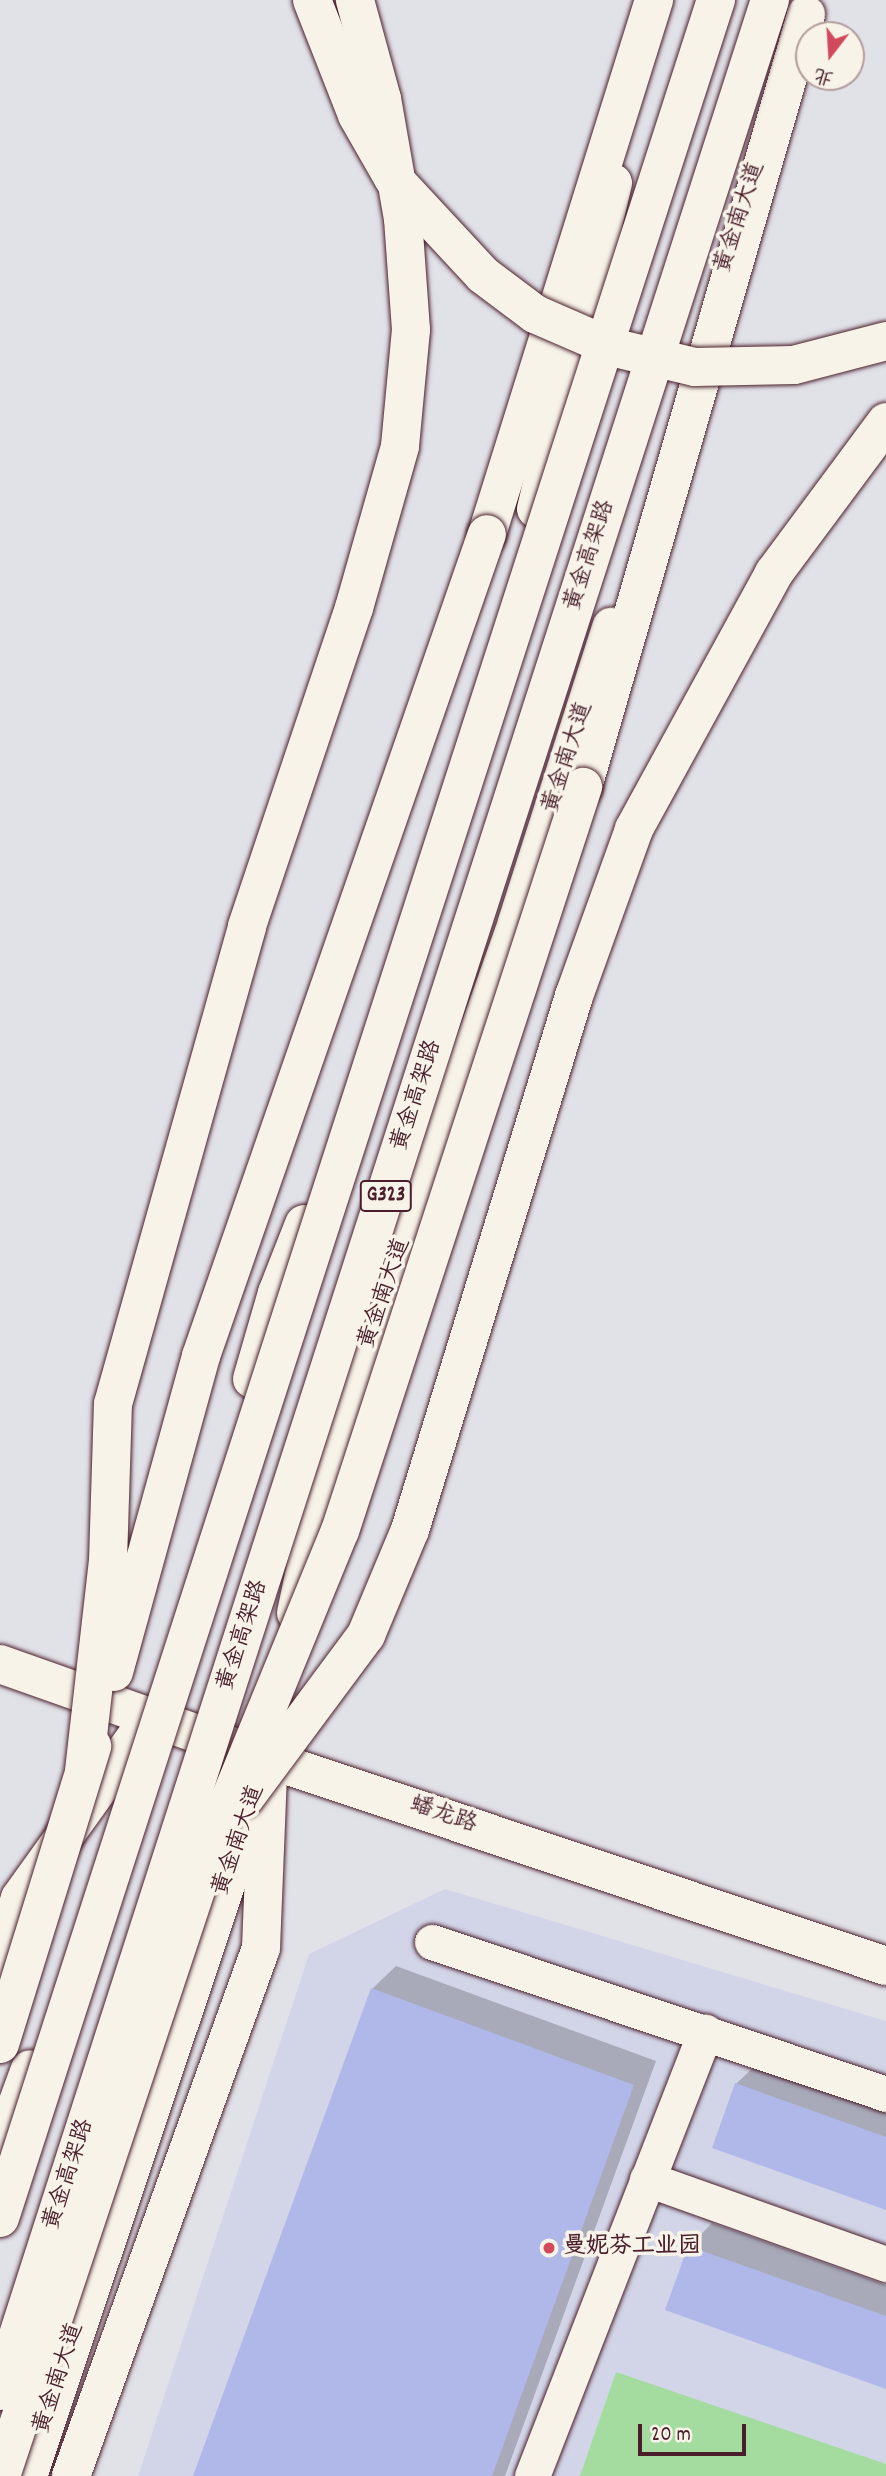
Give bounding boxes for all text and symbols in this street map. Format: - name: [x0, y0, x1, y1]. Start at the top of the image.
- north arrow: [795, 21, 865, 91]
- text: 北: [811, 59, 837, 90]
- street label: 黄金南大道: [710, 159, 772, 277]
- street label: 黄金高架路: [560, 497, 622, 615]
- street label: 黄金南大道: [538, 699, 600, 817]
- street label: 黄金高架路: [387, 1037, 449, 1155]
- road number: G323: [360, 1178, 412, 1214]
- street label: 黄金南大道: [354, 1235, 418, 1353]
- street label: 黄金高架路: [213, 1577, 275, 1695]
- street label: 黄金南大道: [208, 1782, 272, 1900]
- street label: 蟠龙路: [406, 1792, 480, 1840]
- street label: 黄金高架路: [39, 2116, 101, 2234]
- place label: 曼妮芬工业园: [563, 2234, 701, 2262]
- marker: 曼妮芬工业园: [541, 2240, 557, 2256]
- street label: 黄金南大道: [29, 2320, 91, 2438]
- scale bar: [641, 2410, 750, 2454]
- text: 20 m: [651, 2421, 691, 2451]

